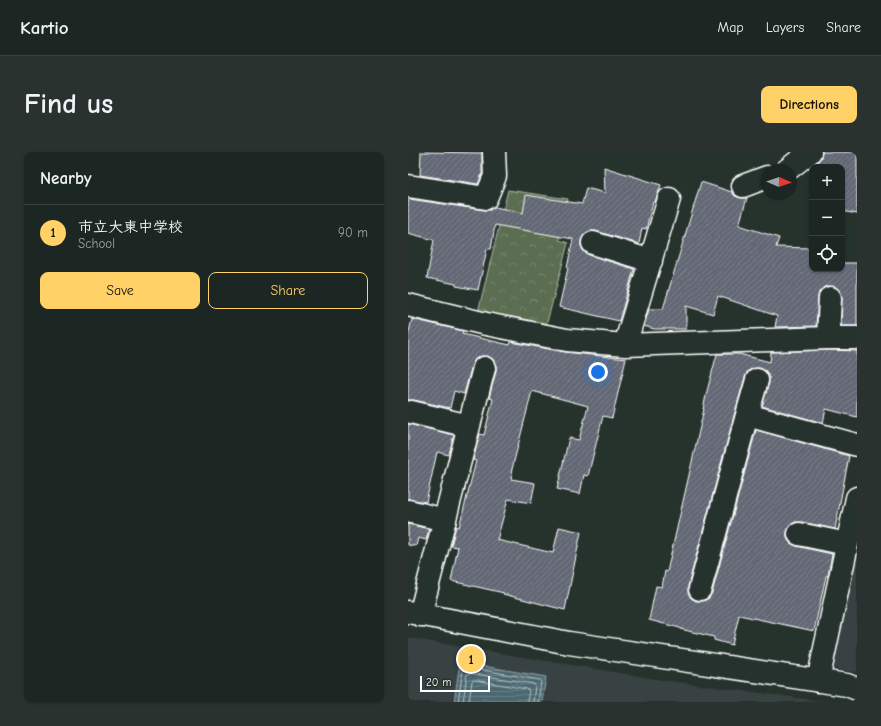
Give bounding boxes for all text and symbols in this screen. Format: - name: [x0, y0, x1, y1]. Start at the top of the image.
- text: Kartio: [20, 17, 69, 39]
- text: Map: [717, 19, 744, 36]
- text: Layers: [766, 19, 804, 36]
- text: Share: [826, 19, 861, 36]
- button: Directions: [761, 86, 857, 123]
- text: Find us: [24, 88, 113, 120]
- north arrow: [761, 164, 797, 200]
- map controls: [809, 164, 845, 272]
- button: +: [809, 164, 845, 200]
- text: Nearby: [40, 169, 91, 188]
- button: −: [809, 200, 845, 236]
- text: 市立大東中学校: [78, 218, 183, 236]
- text: 1: [50, 225, 56, 240]
- text: 90 m: [338, 225, 368, 240]
- text: School: [78, 236, 115, 251]
- button: locate: [809, 236, 845, 272]
- button: Save: [40, 272, 200, 309]
- button: Share: [208, 272, 368, 309]
- your location: [588, 362, 608, 382]
- pin: 1: [458, 644, 484, 674]
- scale bar: [420, 674, 490, 693]
- text: 20 m: [426, 676, 451, 689]

